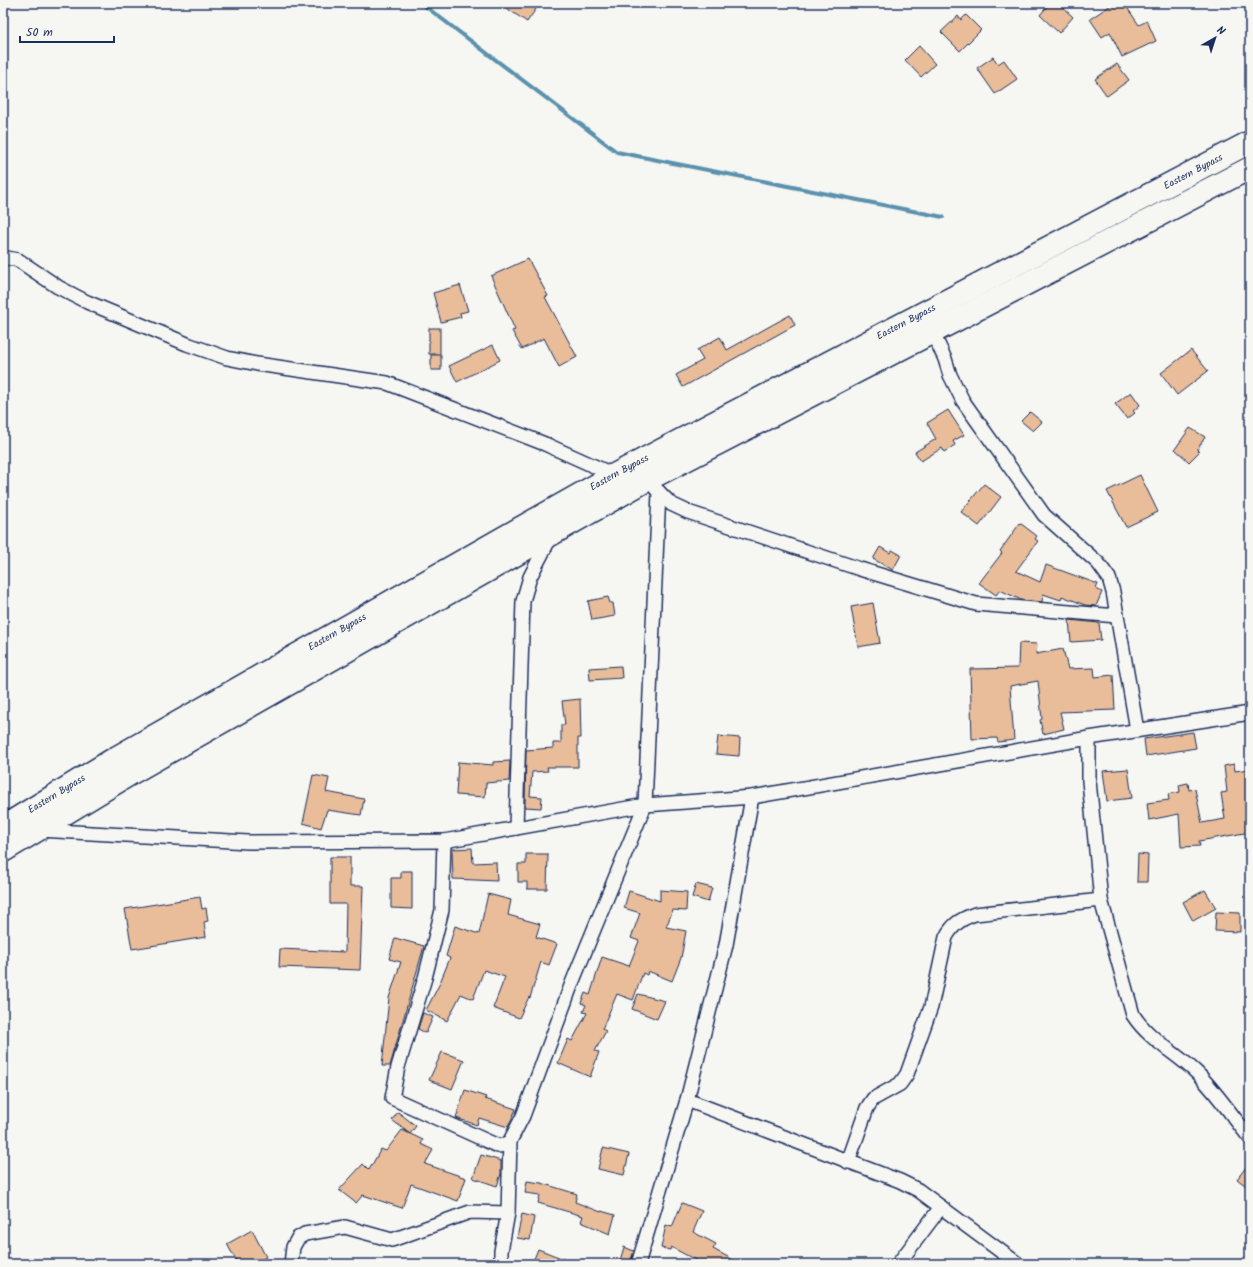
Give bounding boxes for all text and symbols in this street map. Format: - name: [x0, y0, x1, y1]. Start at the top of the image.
- scale bar: [20, 18, 114, 44]
- north arrow: [1195, 18, 1235, 58]
- text: N: [1212, 22, 1229, 40]
- text: 50 m: [26, 23, 53, 42]
- street label: Eastern Bypass: [1161, 149, 1226, 194]
- street label: Eastern Bypass: [874, 300, 939, 344]
- street label: Eastern Bypass: [587, 450, 652, 495]
- street label: Eastern Bypass: [305, 609, 370, 655]
- street label: Eastern Bypass: [25, 770, 89, 818]

